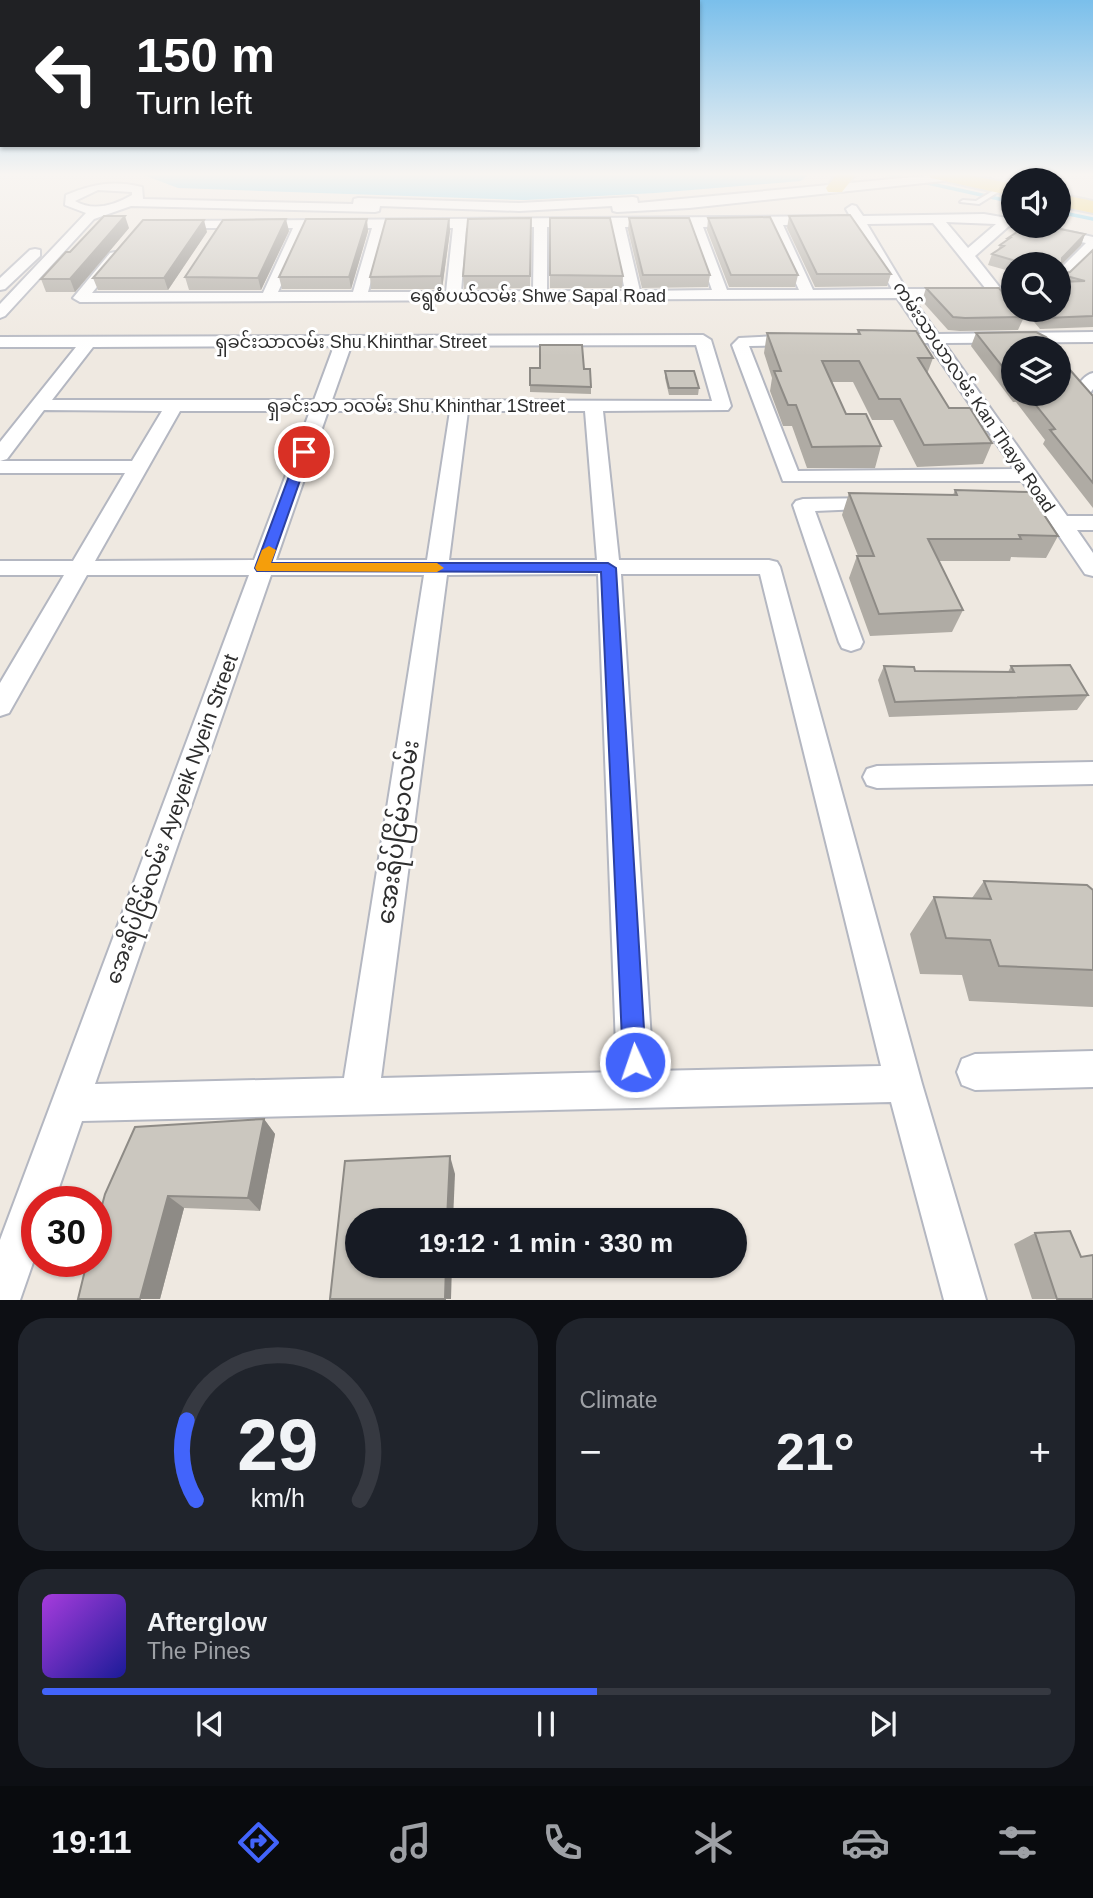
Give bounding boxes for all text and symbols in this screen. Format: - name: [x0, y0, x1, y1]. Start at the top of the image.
- icon: left: [21, 28, 112, 119]
- text: 150 m: [136, 28, 275, 82]
- text: Turn left: [136, 85, 252, 121]
- map controls: [1001, 168, 1071, 406]
- button: sound: [1001, 168, 1071, 238]
- button: search: [1001, 252, 1071, 322]
- street label: ကမ်းသာယာလမ်း Kan Thaya Road: [889, 276, 1061, 516]
- street label: ရွေစံပယ်လမ်း Shwe Sapal Road: [410, 283, 666, 311]
- street label: ရှခင်းသာလမ်း Shu Khinthar Street: [215, 329, 487, 357]
- button: layers: [1001, 336, 1071, 406]
- street label: ရှခင်းသာ ၁လမ်း Shu Khinthar 1Street: [267, 393, 565, 421]
- pin: [274, 422, 334, 482]
- icon: arrive: [285, 433, 323, 471]
- street label: အေးရိပ်ငြိမ်လမ်း Ayeyeik Nyein Street: [97, 649, 248, 989]
- street label: အေးရိပ်ငြိမ်၁လမ်း: [369, 738, 430, 926]
- position arrow: [598, 1025, 672, 1099]
- speed limit sign: 30: [21, 1186, 112, 1277]
- text: 19:12 · 1 min · 330 m: [419, 1228, 673, 1258]
- text: Climate: [580, 1387, 657, 1413]
- text: 29: [237, 1405, 318, 1486]
- text: 21°: [776, 1423, 855, 1481]
- text: −: [580, 1431, 602, 1473]
- text: +: [1029, 1431, 1051, 1473]
- text: km/h: [251, 1484, 305, 1512]
- text: Afterglow: [147, 1607, 267, 1637]
- text: The Pines: [147, 1638, 251, 1664]
- icon: previous: [191, 1705, 229, 1743]
- icon: pause: [527, 1705, 565, 1743]
- icon: next: [864, 1705, 902, 1743]
- icon: directions: [234, 1818, 283, 1867]
- icon: music: [386, 1818, 435, 1867]
- icon: phone: [538, 1818, 587, 1867]
- icon: climate: [689, 1818, 738, 1867]
- icon: car: [841, 1818, 890, 1867]
- icon: filters: [993, 1818, 1042, 1867]
- text: 19:11: [51, 1824, 131, 1860]

